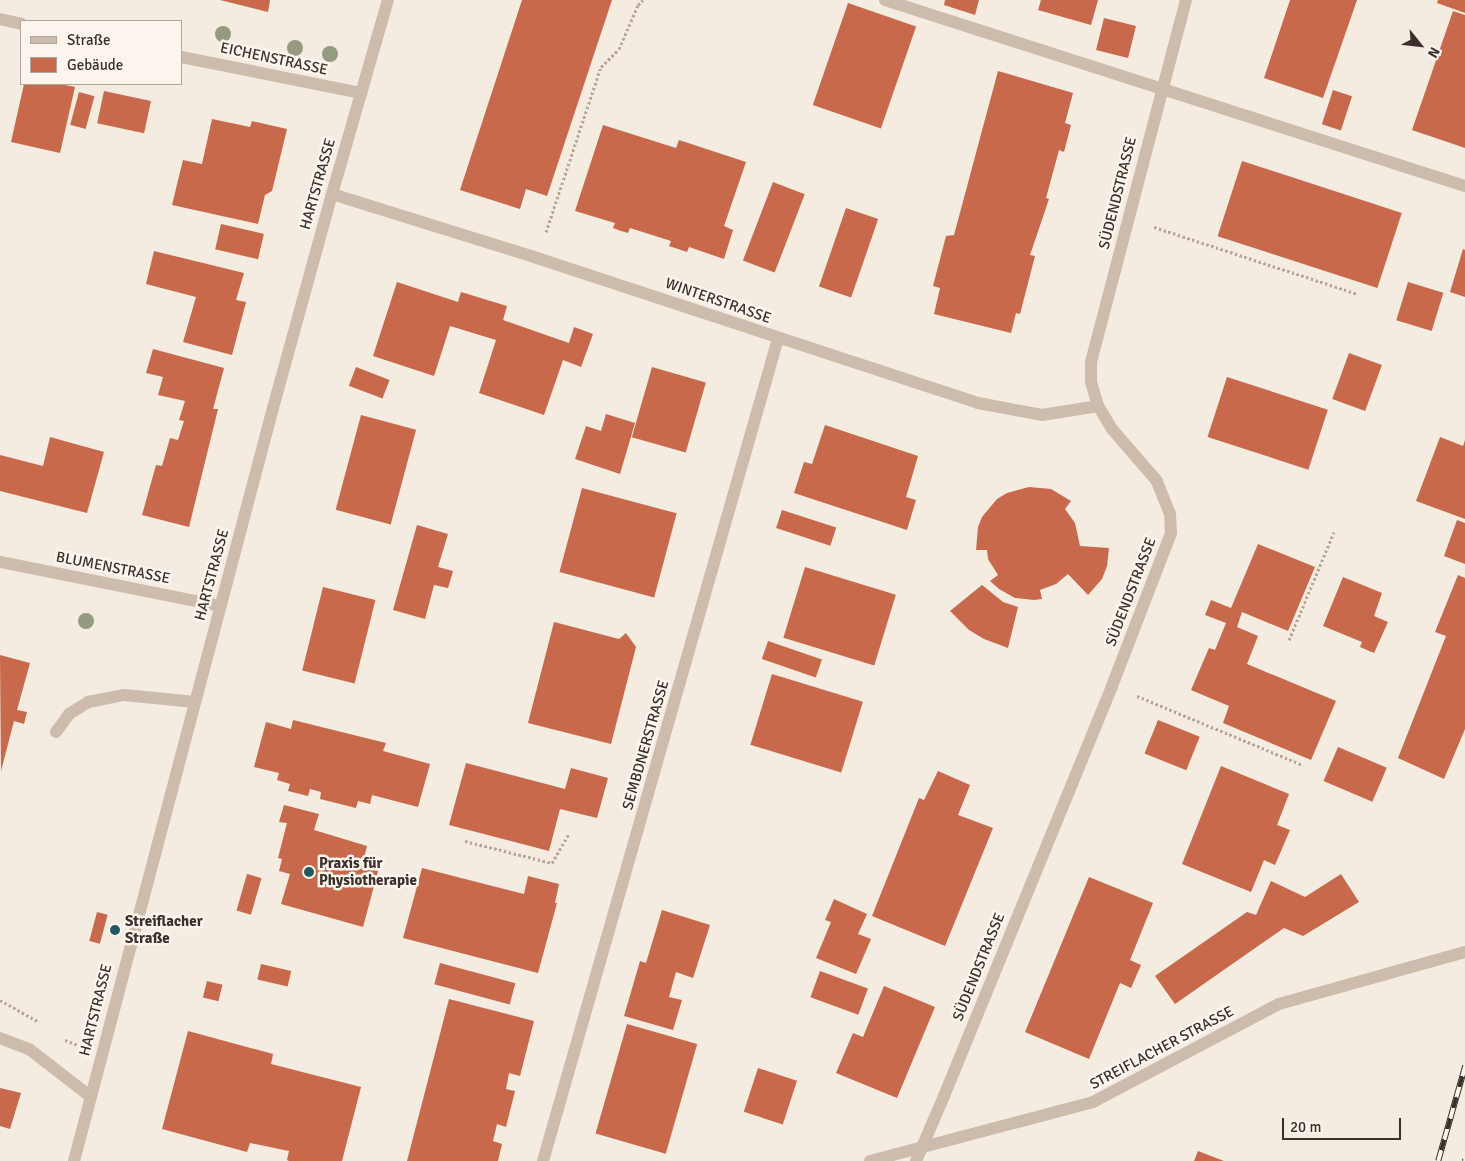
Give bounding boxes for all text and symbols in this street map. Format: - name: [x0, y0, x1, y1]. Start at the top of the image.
- legend: [20, 20, 182, 85]
- north arrow: [1395, 20, 1445, 70]
- text: Straße: [67, 31, 111, 49]
- street label: EICHENSTRASSE: [219, 39, 329, 79]
- text: N: [1424, 44, 1443, 61]
- text: Gebäude: [67, 56, 123, 74]
- street label: SÜDENDSTRASSE: [1095, 135, 1141, 251]
- street label: HARTSTRASSE: [296, 136, 340, 232]
- street label: WINTERSTRASSE: [663, 274, 773, 328]
- street label: HARTSTRASSE: [191, 527, 233, 623]
- street label: SÜDENDSTRASSE: [1102, 535, 1160, 649]
- street label: BLUMENSTRASSE: [54, 548, 172, 588]
- street label: SEMBDNERSTRASSE: [619, 678, 673, 812]
- place label: Praxis für Physiotherapie: [319, 854, 417, 889]
- marker: Praxis für Physiotherapie: [303, 866, 315, 878]
- street label: SÜDENDSTRASSE: [949, 910, 1009, 1024]
- place label: Streiflacher Straße: [125, 912, 203, 947]
- marker: Streiflacher Straße: [109, 924, 121, 936]
- street label: HARTSTRASSE: [76, 962, 116, 1058]
- street label: STREIFLACHER STRASSE: [1087, 1002, 1237, 1094]
- scale bar: [1285, 1108, 1404, 1140]
- text: 20 m: [1290, 1118, 1321, 1136]

